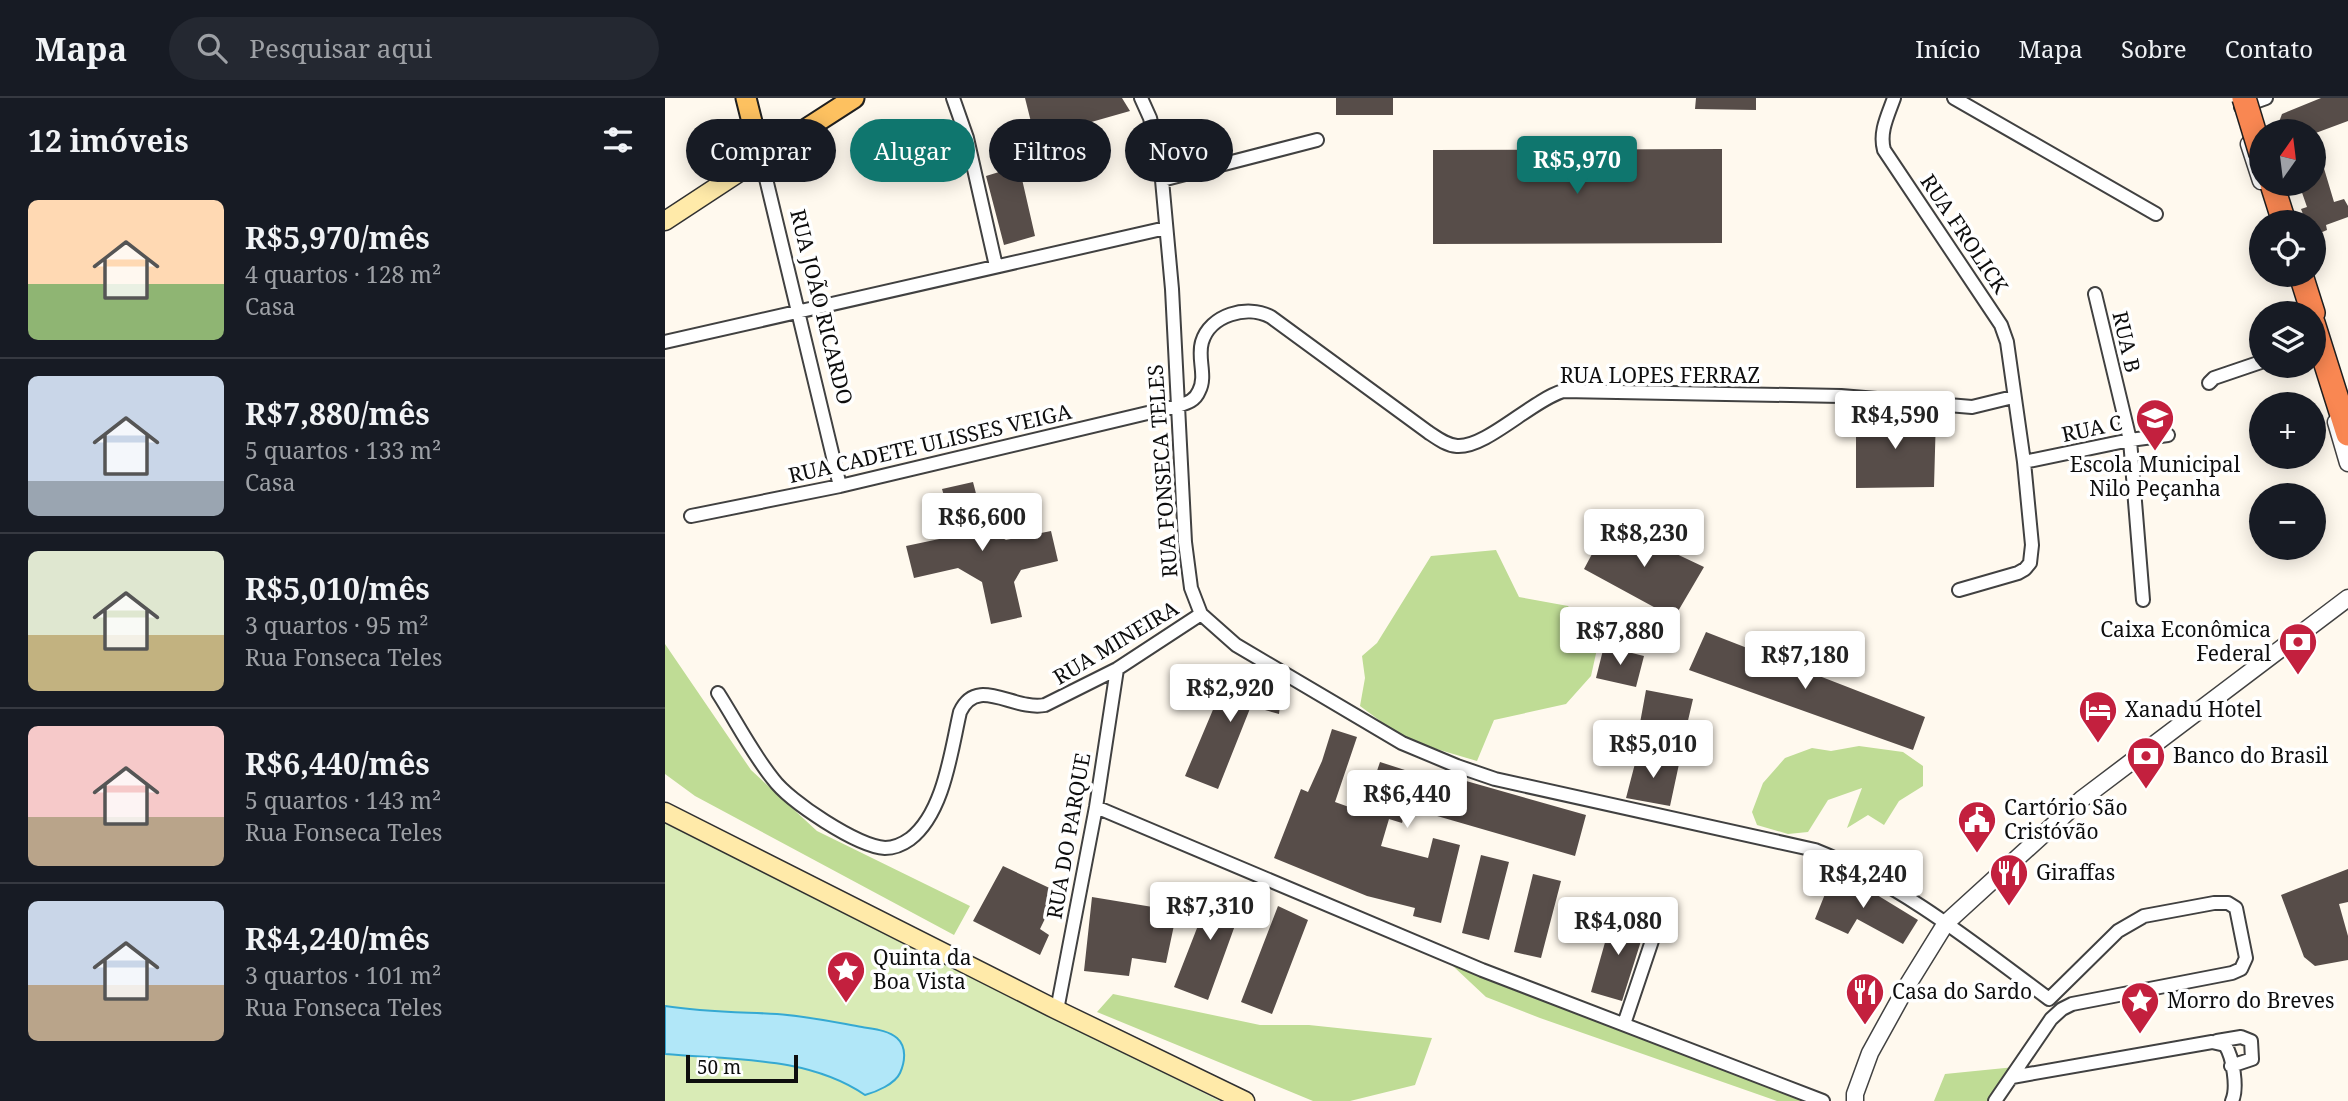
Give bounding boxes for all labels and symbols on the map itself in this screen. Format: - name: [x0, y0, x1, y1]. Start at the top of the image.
- north arrow: [2249, 119, 2326, 196]
- pin: R$5,970: [1512, 136, 1642, 196]
- street label: RUA FROLICK: [1915, 168, 2015, 299]
- street label: RUA JOÃO RICARDO: [784, 206, 860, 407]
- street label: RUA B: [2106, 308, 2148, 375]
- street label: RUA LOPES FERRAZ: [1560, 361, 1760, 389]
- street label: RUA FONSECA TELES: [1141, 364, 1183, 579]
- pin: R$4,590: [1830, 392, 1960, 451]
- street label: RUA CADETE ULISSES VEIGA: [786, 397, 1074, 489]
- school or university icon: Escola Municipal Nilo Peçanha: [2134, 397, 2176, 452]
- street label: RUA C: [2059, 408, 2125, 448]
- place label: Escola Municipal Nilo Peçanha: [2070, 450, 2241, 502]
- pin: R$6,600: [917, 494, 1047, 553]
- pin: R$8,230: [1579, 510, 1709, 569]
- street label: RUA MINEIRA: [1048, 594, 1183, 691]
- pin: R$7,880: [1555, 608, 1685, 667]
- place label: Caixa Econômica Federal: [2100, 615, 2271, 667]
- bank icon: Caixa Econômica Federal: [2277, 621, 2319, 676]
- pin: R$7,180: [1740, 632, 1870, 691]
- pin: R$2,920: [1165, 664, 1295, 724]
- hotel icon: Xanadu Hotel: [2077, 689, 2119, 744]
- place label: Xanadu Hotel: [2125, 695, 2262, 723]
- pin: R$5,010: [1588, 720, 1718, 780]
- bank icon: Banco do Brasil: [2125, 735, 2167, 790]
- place label: Banco do Brasil: [2173, 741, 2329, 769]
- street label: RUA DO PARQUE: [1040, 751, 1096, 921]
- pin: R$6,440: [1342, 770, 1472, 830]
- place label: Cartório São Cristóvão: [2004, 793, 2128, 845]
- public building icon: Cartório São Cristóvão: [1956, 799, 1998, 854]
- pin: R$4,240: [1798, 850, 1928, 910]
- restaurant icon: Giraffas: [1988, 852, 2030, 907]
- place label: Giraffas: [2036, 858, 2115, 886]
- pin: R$7,310: [1145, 882, 1275, 942]
- pin: R$4,080: [1553, 898, 1683, 957]
- place label: Quinta da Boa Vista: [873, 943, 972, 995]
- place icon: Quinta da Boa Vista: [825, 949, 867, 1004]
- restaurant icon: Casa do Sardo: [1844, 971, 1886, 1026]
- place label: Casa do Sardo: [1892, 977, 2032, 1005]
- place icon: Morro do Breves: [2119, 980, 2161, 1035]
- place label: Morro do Breves: [2167, 986, 2334, 1014]
- scale bar: [686, 1052, 798, 1084]

